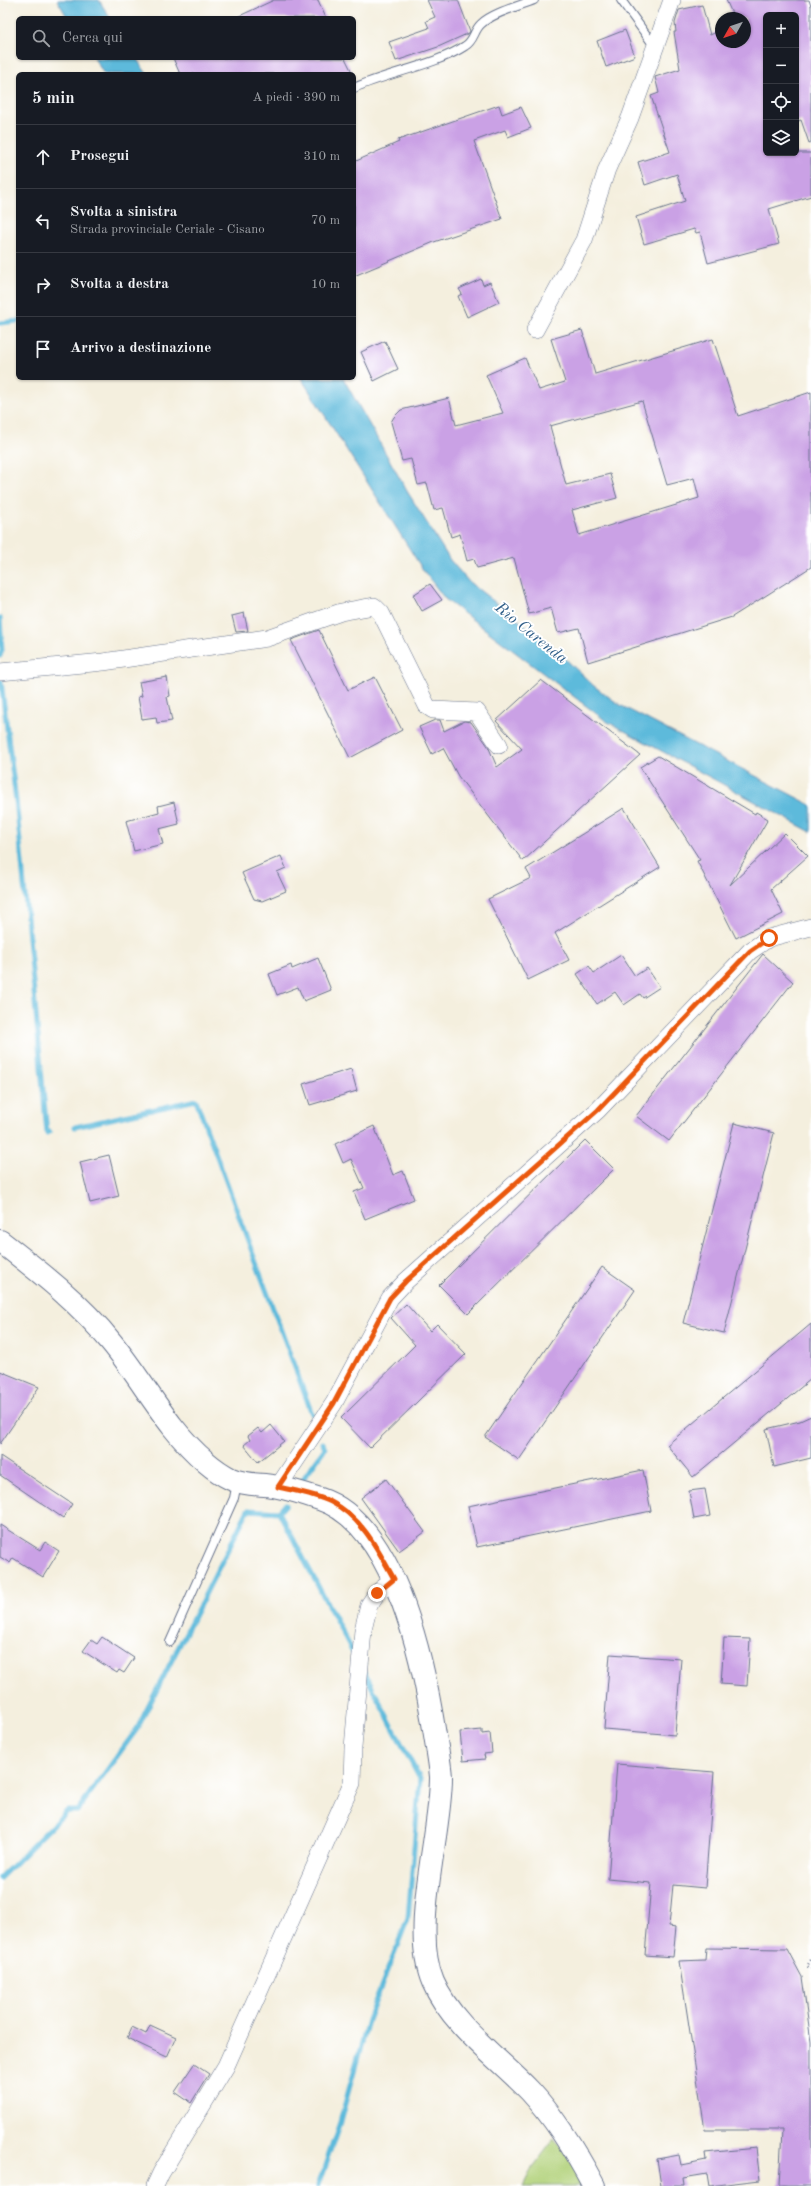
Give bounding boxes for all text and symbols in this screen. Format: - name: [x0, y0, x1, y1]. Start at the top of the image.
- north arrow: [715, 12, 751, 48]
- map controls: [763, 12, 799, 156]
- button: +: [763, 12, 799, 48]
- search box: [16, 16, 356, 60]
- icon: search: [30, 27, 52, 49]
- text: Cerca qui: [62, 31, 123, 46]
- button: −: [763, 48, 799, 84]
- button: locate: [763, 84, 799, 120]
- text: 5 min: [32, 90, 75, 107]
- text: A piedi · 390 m: [252, 91, 340, 104]
- button: layers: [763, 120, 799, 156]
- icon: ahead: [32, 146, 54, 168]
- text: Prosegui: [70, 149, 129, 164]
- text: 310 m: [303, 150, 340, 163]
- text: Svolta a sinistra: [70, 205, 177, 220]
- icon: left: [32, 210, 54, 232]
- text: 70 m: [311, 214, 340, 227]
- text: Strada provinciale Ceriale - Cisano: [70, 223, 265, 236]
- icon: right: [32, 274, 54, 296]
- text: Svolta a destra: [70, 277, 169, 292]
- text: 10 m: [311, 278, 340, 291]
- icon: arrive: [32, 338, 54, 360]
- text: Arrivo a destinazione: [70, 341, 211, 356]
- water label: Rio Carenda: [491, 599, 570, 668]
- route start: [760, 929, 778, 947]
- route end: [368, 1584, 386, 1602]

